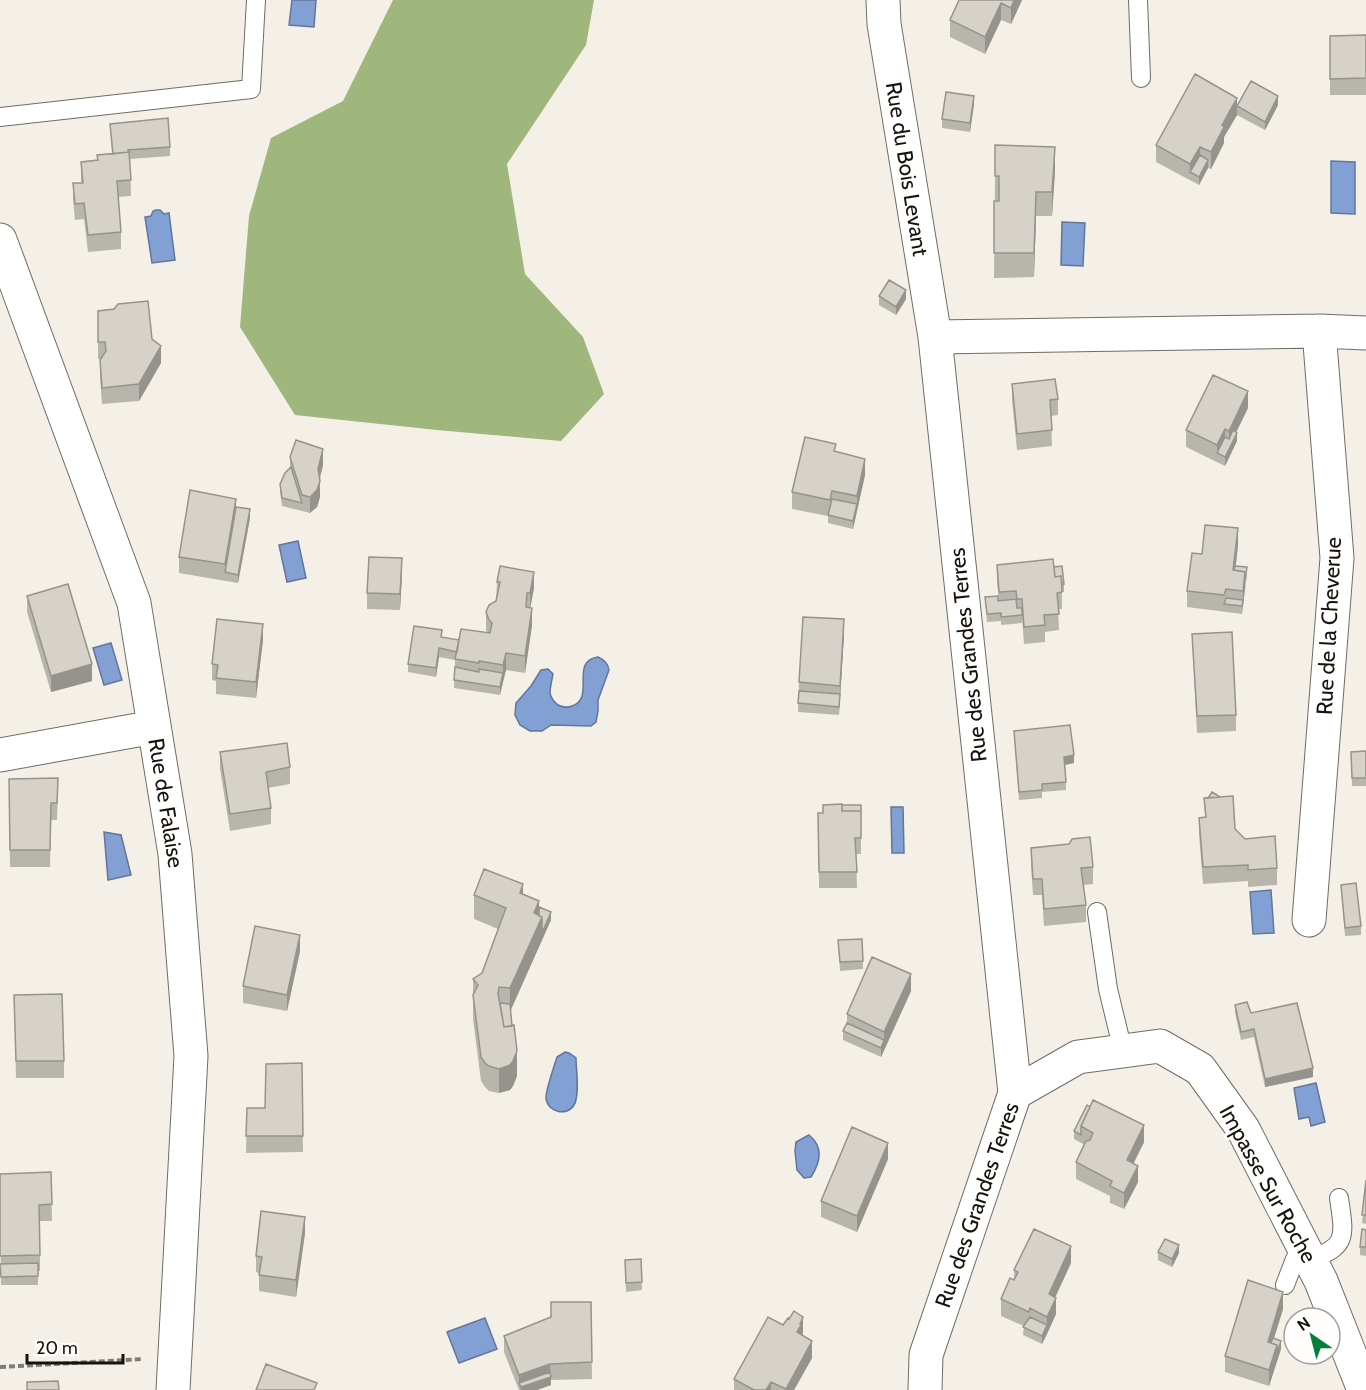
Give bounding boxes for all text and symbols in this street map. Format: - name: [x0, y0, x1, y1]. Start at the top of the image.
- street label: Rue du Bois Levant: [880, 80, 934, 259]
- street label: Rue de la Cheverue: [1311, 536, 1347, 716]
- street label: Rue des Grandes Terres: [943, 546, 993, 764]
- street label: Rue de Falaise: [142, 736, 190, 870]
- street label: Rue des Grandes Terres: [929, 1099, 1025, 1311]
- street label: Impasse Sur Roche: [1213, 1100, 1323, 1268]
- north arrow: [1282, 1306, 1342, 1366]
- text: N: [1294, 1313, 1314, 1335]
- scale bar: [27, 1327, 123, 1365]
- text: 20 m: [36, 1337, 78, 1359]

